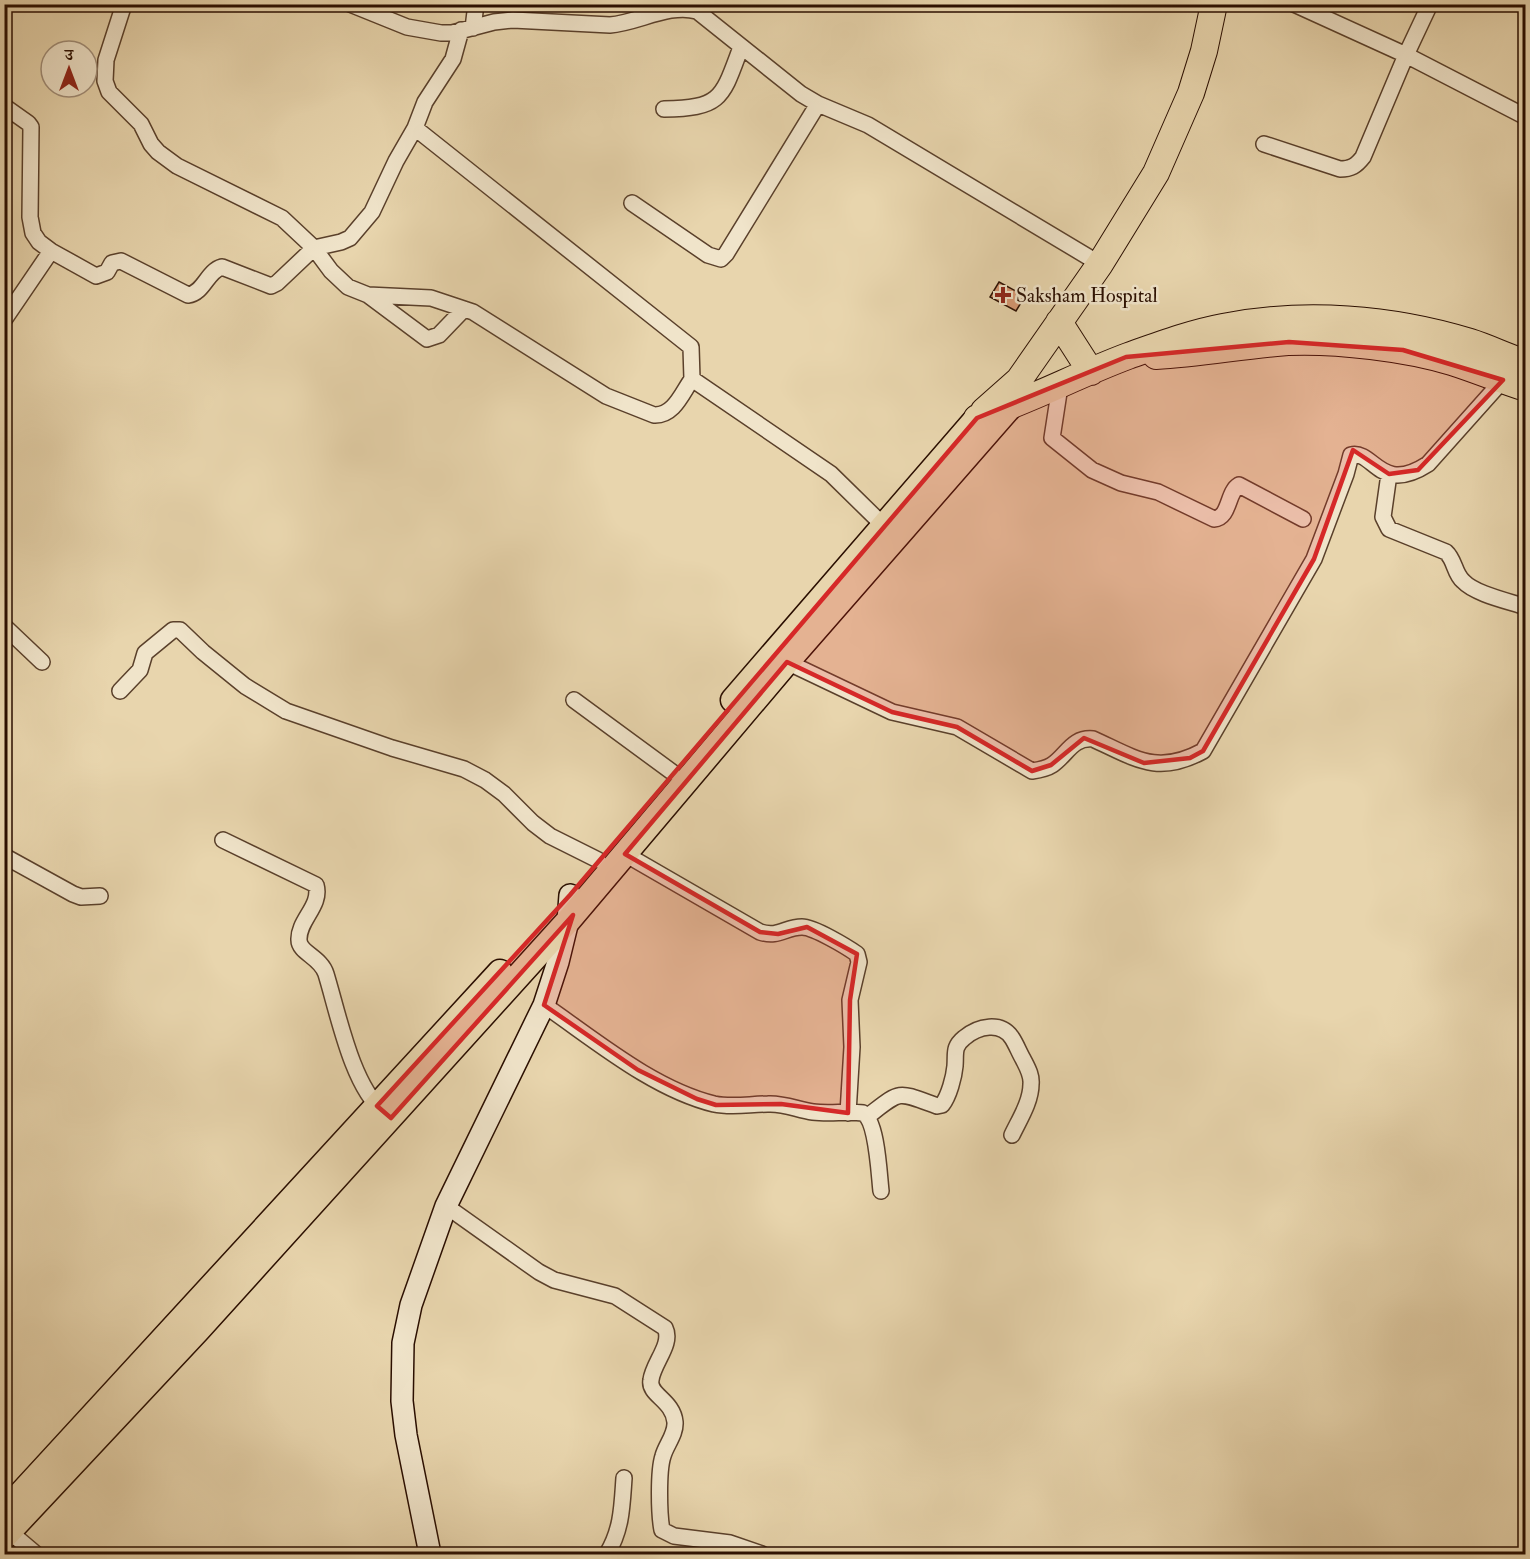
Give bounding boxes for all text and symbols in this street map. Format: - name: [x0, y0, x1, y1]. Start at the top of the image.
- north arrow: [39, 39, 99, 99]
- text: उ: [64, 45, 75, 65]
- place label: Saksham Hospital: [1016, 283, 1158, 309]
- marker: Saksham Hospital: [994, 286, 1012, 304]

